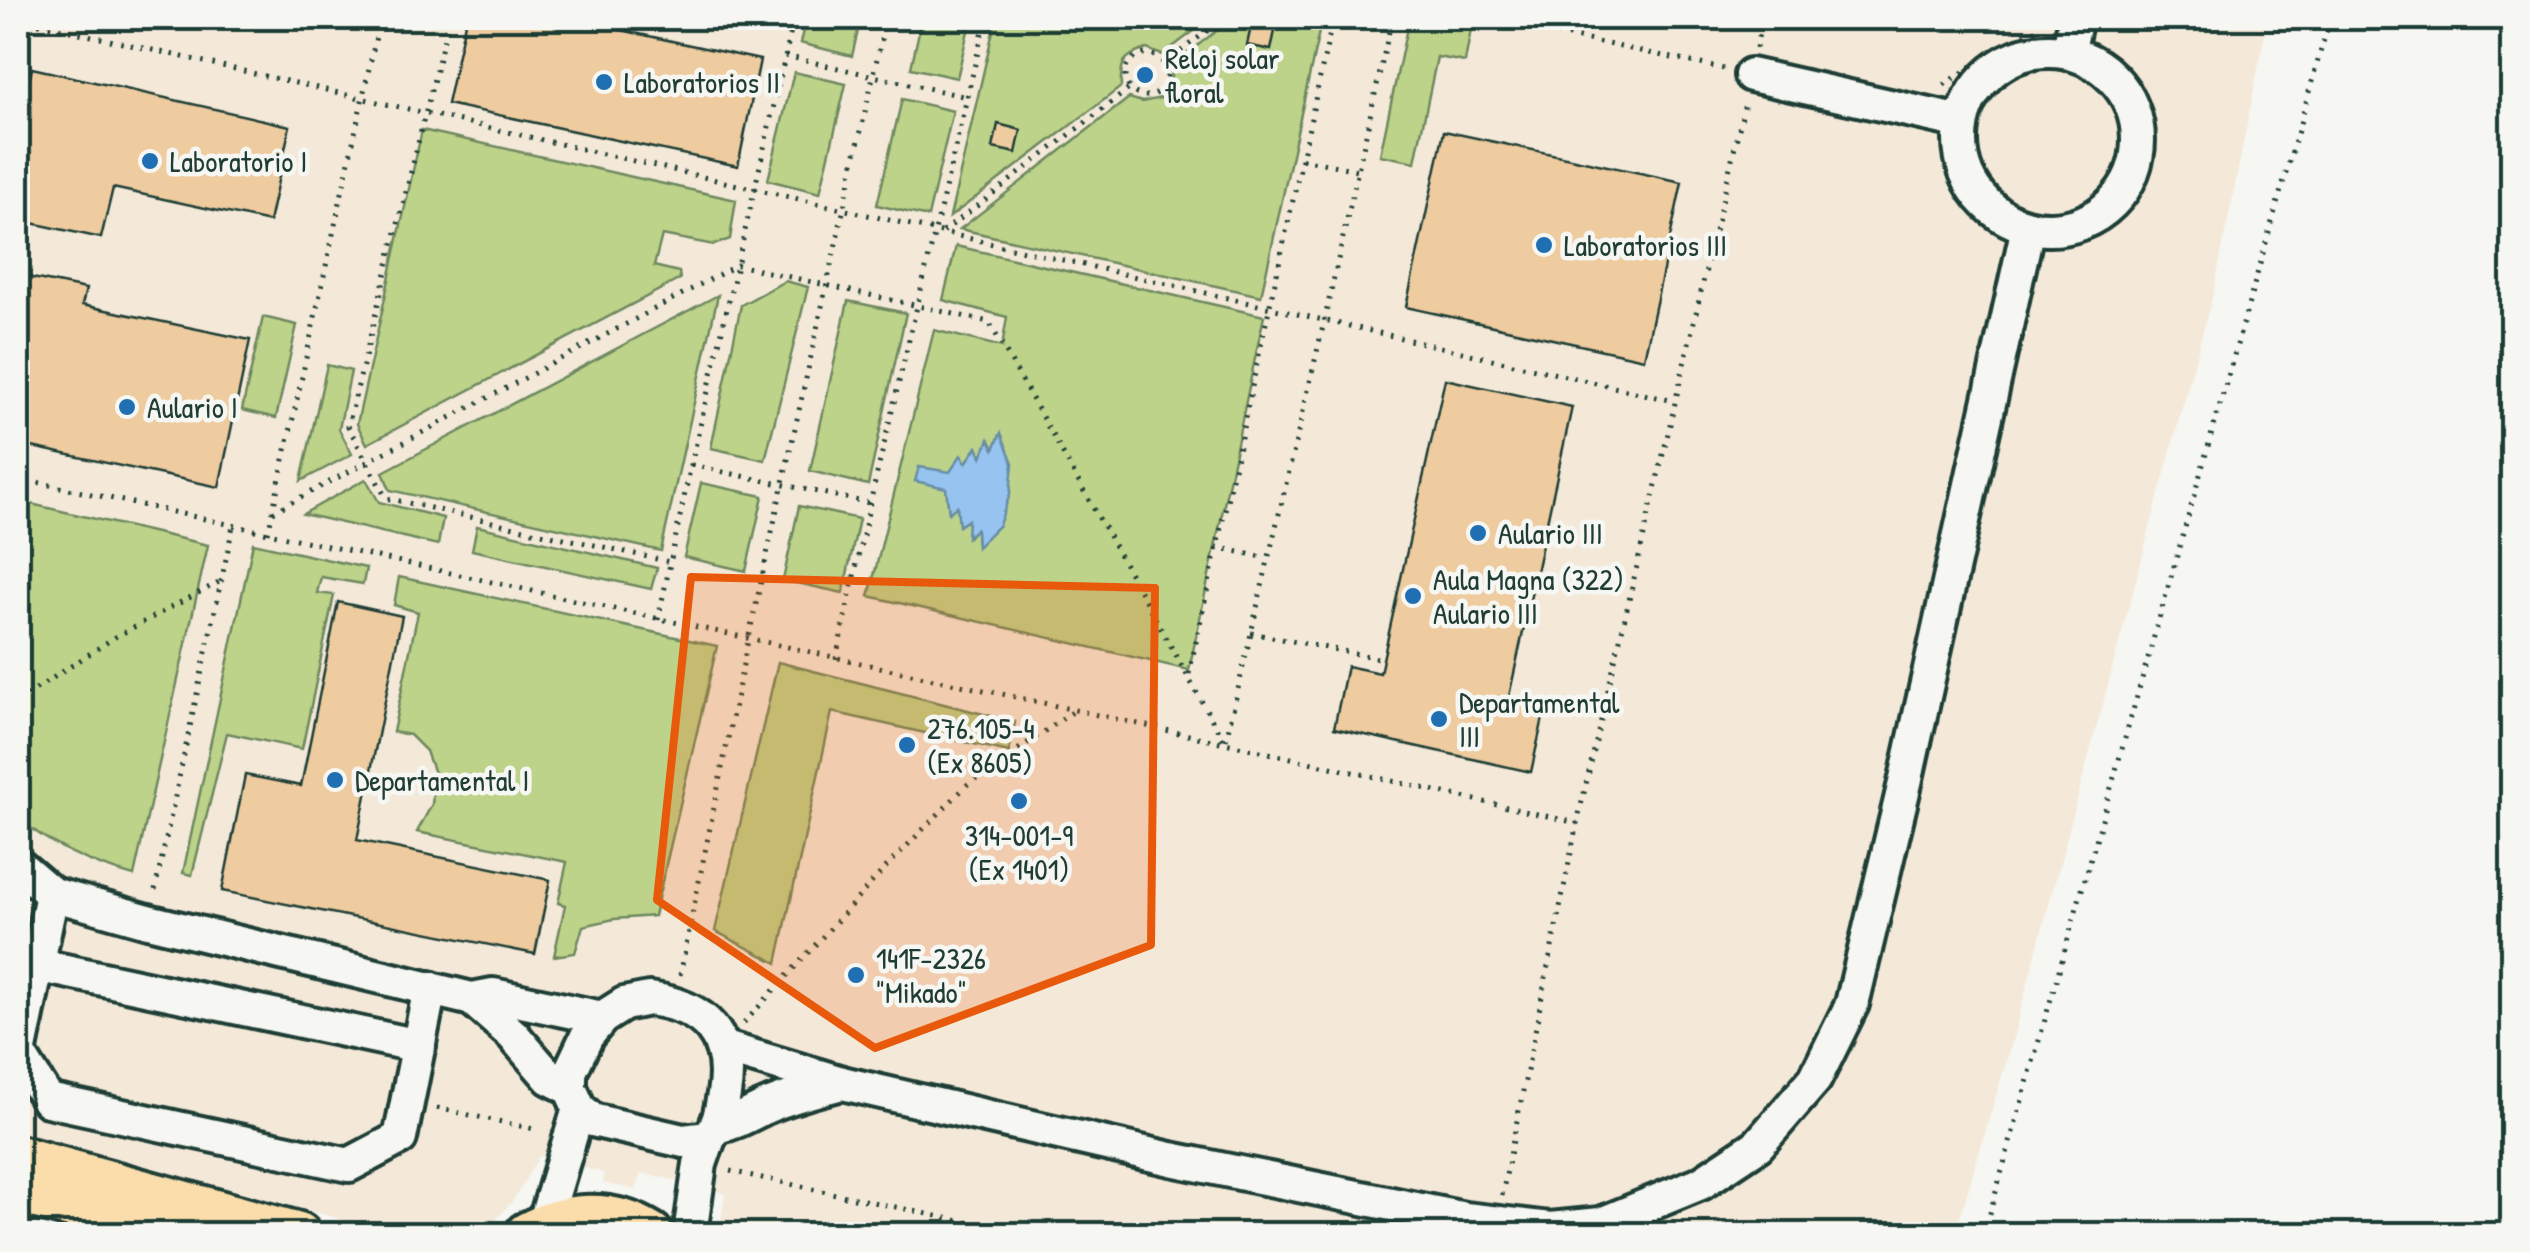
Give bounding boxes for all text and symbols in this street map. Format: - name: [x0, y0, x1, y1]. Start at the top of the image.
- place label: Reloj solar floral: [1165, 38, 1280, 112]
- place label: Laboratorios II: [624, 62, 780, 102]
- marker: Reloj solar floral: [1134, 64, 1156, 86]
- marker: Laboratorios II: [593, 71, 615, 93]
- place label: Laboratorio I: [170, 141, 307, 181]
- marker: Laboratorio I: [139, 150, 161, 172]
- place label: Laboratorios III: [1564, 225, 1727, 265]
- marker: Laboratorios III: [1533, 234, 1555, 256]
- place label: Aulario I: [147, 387, 238, 427]
- marker: Aulario I: [116, 396, 138, 418]
- place label: Aulario III: [1498, 513, 1603, 553]
- marker: Aulario III: [1467, 522, 1489, 544]
- place label: Aula Magna (322) Aulario III: [1433, 559, 1624, 633]
- marker: Aula Magna (322) Aulario III: [1402, 585, 1424, 607]
- place label: Departamental III: [1459, 682, 1619, 756]
- place label: 276.105-4 (Ex 8605): [927, 708, 1035, 782]
- marker: Departamental III: [1428, 708, 1450, 730]
- marker: 276.105-4 (Ex 8605): [896, 734, 918, 756]
- place label: Departamental I: [355, 760, 529, 800]
- marker: Departamental I: [324, 769, 346, 791]
- marker: 314-001-9 (Ex 1401): [1008, 790, 1030, 812]
- place label: 314-001-9 (Ex 1401): [965, 815, 1073, 889]
- place label: 141F-2326 "Mikado": [876, 938, 986, 1012]
- marker: 141F-2326 "Mikado": [845, 964, 867, 986]

